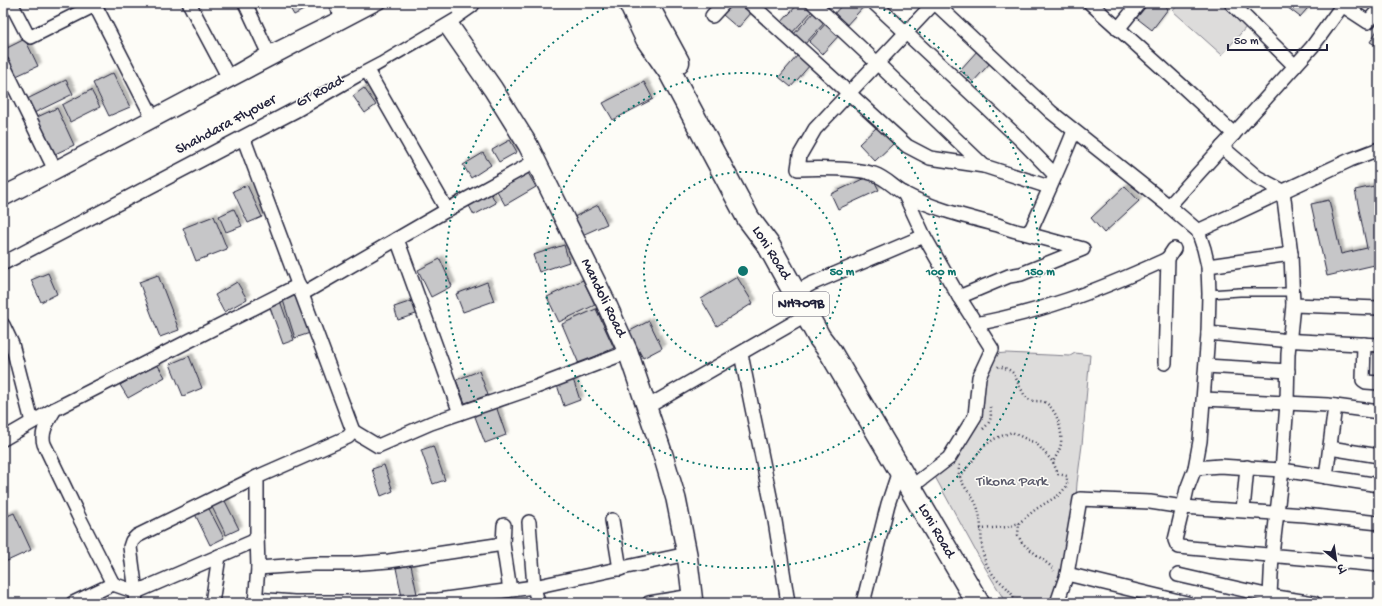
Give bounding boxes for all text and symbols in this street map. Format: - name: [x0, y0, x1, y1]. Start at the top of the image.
- scale bar: [1228, 26, 1327, 52]
- text: 50 m: [1234, 35, 1259, 49]
- street label: GT Road: [293, 71, 348, 112]
- street label: Shahdara Flyover: [173, 90, 281, 159]
- street label: Loni Road: [747, 223, 795, 284]
- street label: Mandoli Road: [576, 256, 630, 341]
- centre of rings: [736, 264, 750, 278]
- text: 50 m: [830, 266, 855, 280]
- text: 100 m: [925, 266, 956, 280]
- text: 150 m: [1024, 266, 1055, 280]
- road number: NH709B: [773, 292, 829, 316]
- park label: Tikona Park: [975, 473, 1049, 491]
- street label: Loni Road: [913, 501, 959, 563]
- north arrow: [1316, 540, 1356, 580]
- text: उ: [1332, 559, 1348, 576]

